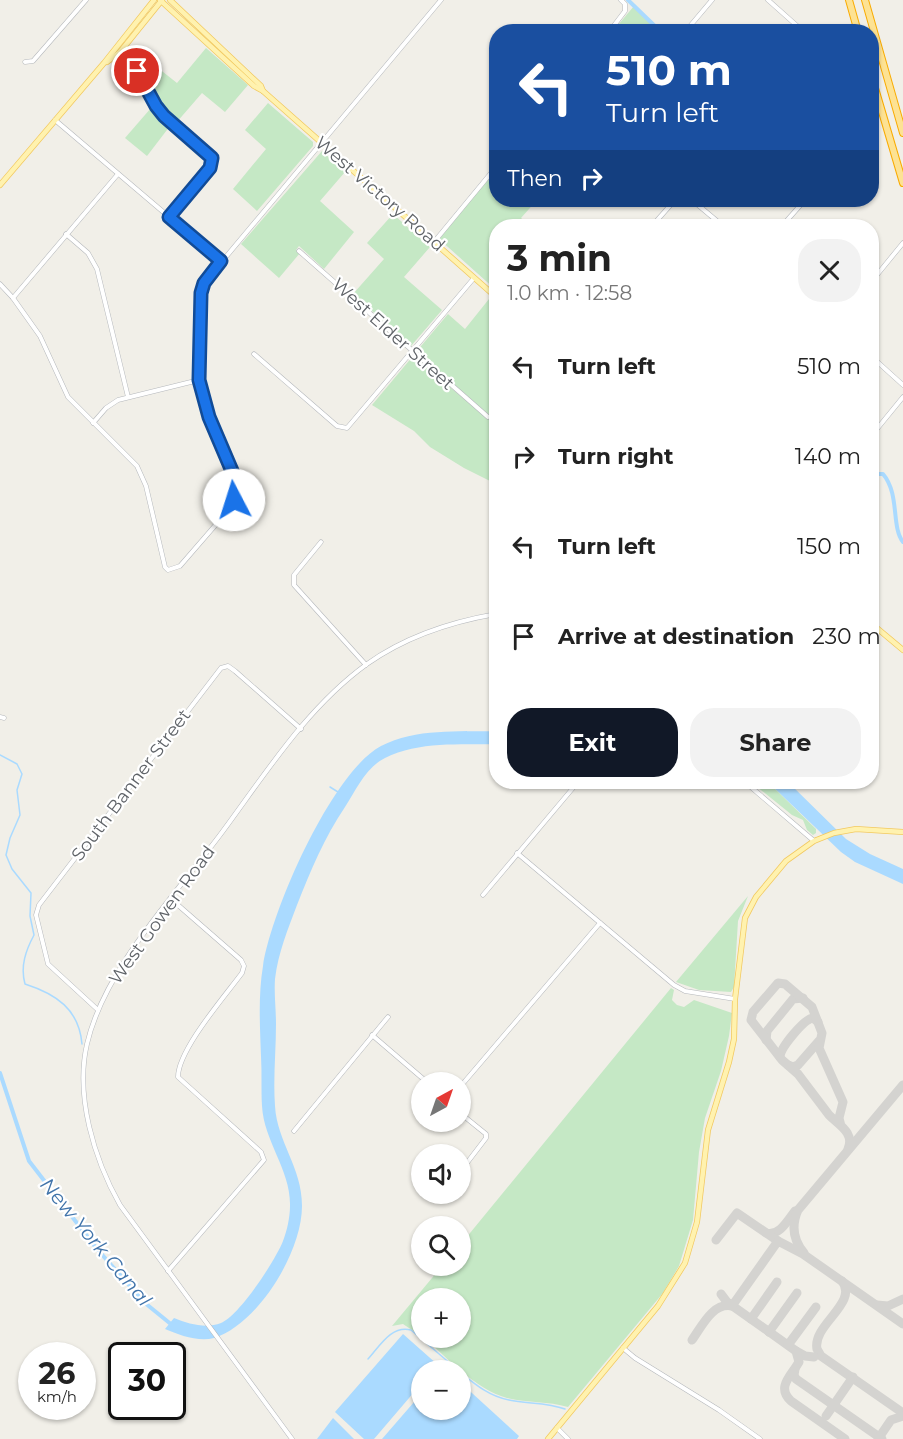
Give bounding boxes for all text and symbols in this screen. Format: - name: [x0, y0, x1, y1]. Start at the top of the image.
- text: 510 m: [606, 44, 732, 96]
- pin: [111, 45, 162, 96]
- icon: left: [507, 48, 585, 126]
- icon: arrive: [120, 54, 153, 87]
- text: Turn left: [606, 96, 719, 129]
- street label: West Victory Road: [311, 132, 449, 256]
- icon: right: [575, 162, 608, 195]
- text: Then: [507, 165, 563, 192]
- text: 3 min: [507, 236, 612, 280]
- button: close: [798, 239, 861, 302]
- street label: West Elder Street: [327, 273, 459, 395]
- text: 1.0 km · 12:58: [507, 281, 632, 305]
- icon: left: [507, 350, 540, 383]
- text: Turn left: [558, 353, 656, 380]
- text: 510 m: [797, 353, 861, 380]
- icon: right: [507, 440, 540, 473]
- text: Turn right: [558, 443, 673, 470]
- text: 140 m: [795, 443, 861, 470]
- position arrow: [202, 468, 266, 532]
- icon: left: [507, 530, 540, 563]
- text: Turn left: [558, 533, 656, 560]
- text: 150 m: [797, 533, 861, 560]
- icon: arrive: [507, 620, 540, 653]
- text: Arrive at destination: [558, 623, 794, 650]
- text: 230 m: [812, 623, 881, 650]
- street label: South Banner Street: [67, 705, 195, 865]
- button: Exit: [507, 708, 678, 777]
- button: Share: [690, 708, 861, 777]
- street label: West Gowen Road: [104, 841, 220, 989]
- north arrow: [411, 1072, 471, 1132]
- map controls: [411, 1072, 471, 1420]
- button: sound: [411, 1144, 471, 1204]
- water label: New York Canal: [35, 1173, 157, 1312]
- button: search: [411, 1216, 471, 1276]
- button: +: [411, 1288, 471, 1348]
- speed limit sign: 30: [108, 1342, 186, 1420]
- text: 26: [39, 1355, 75, 1392]
- button: −: [411, 1360, 471, 1420]
- text: km/h: [37, 1387, 77, 1406]

